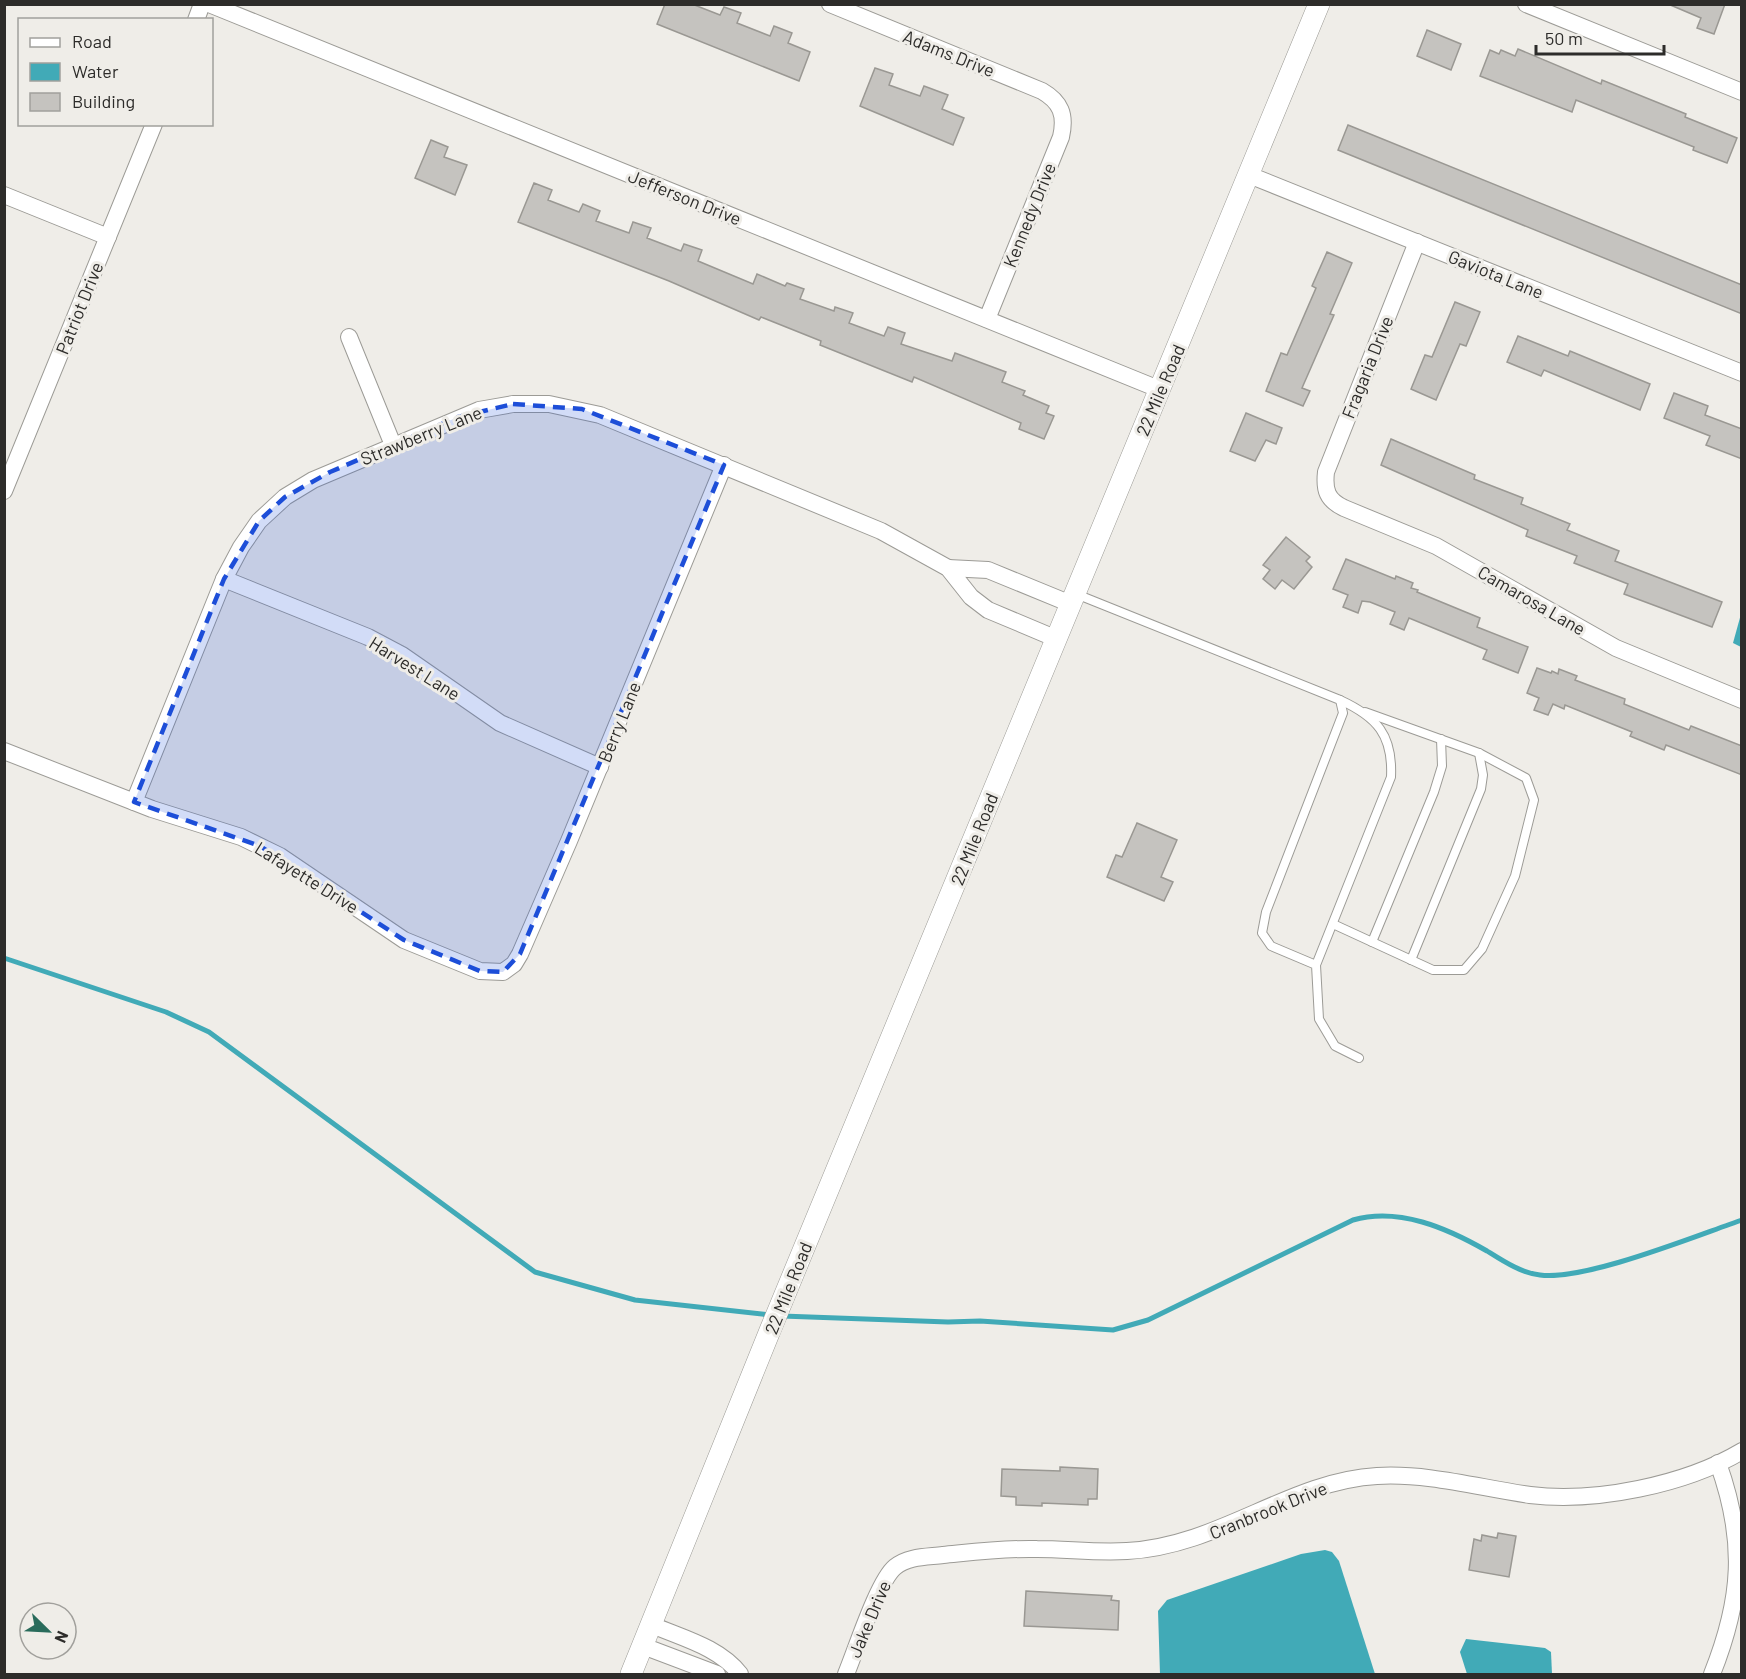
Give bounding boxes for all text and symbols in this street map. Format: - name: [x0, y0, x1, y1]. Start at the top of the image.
- legend: [18, 18, 213, 126]
- scale bar: [1536, 18, 1664, 56]
- street label: Adams Drive: [900, 25, 998, 81]
- text: 50 m: [1545, 27, 1583, 49]
- text: Road: [72, 30, 112, 52]
- text: Water: [72, 60, 119, 82]
- text: Building: [72, 90, 135, 112]
- street label: Kennedy Drive: [998, 159, 1060, 271]
- street label: Jefferson Drive: [625, 164, 745, 230]
- street label: Gaviota Lane: [1445, 245, 1547, 303]
- street label: Patriot Drive: [51, 259, 107, 357]
- street label: Fragaria Drive: [1336, 313, 1398, 421]
- street label: 22 Mile Road: [1131, 341, 1189, 439]
- street label: Strawberry Lane: [357, 401, 485, 469]
- street label: Camarosa Lane: [1474, 560, 1590, 640]
- street label: Harvest Lane: [365, 631, 465, 705]
- street label: Berry Lane: [593, 678, 645, 766]
- street label: 22 Mile Road: [946, 790, 1002, 888]
- street label: Lafayette Drive: [251, 836, 363, 918]
- street label: 22 Mile Road: [760, 1239, 816, 1337]
- street label: Cranbrook Drive: [1206, 1476, 1330, 1544]
- street label: Jake Drive: [843, 1577, 895, 1661]
- north arrow: [18, 1601, 78, 1661]
- text: N: [51, 1629, 73, 1646]

